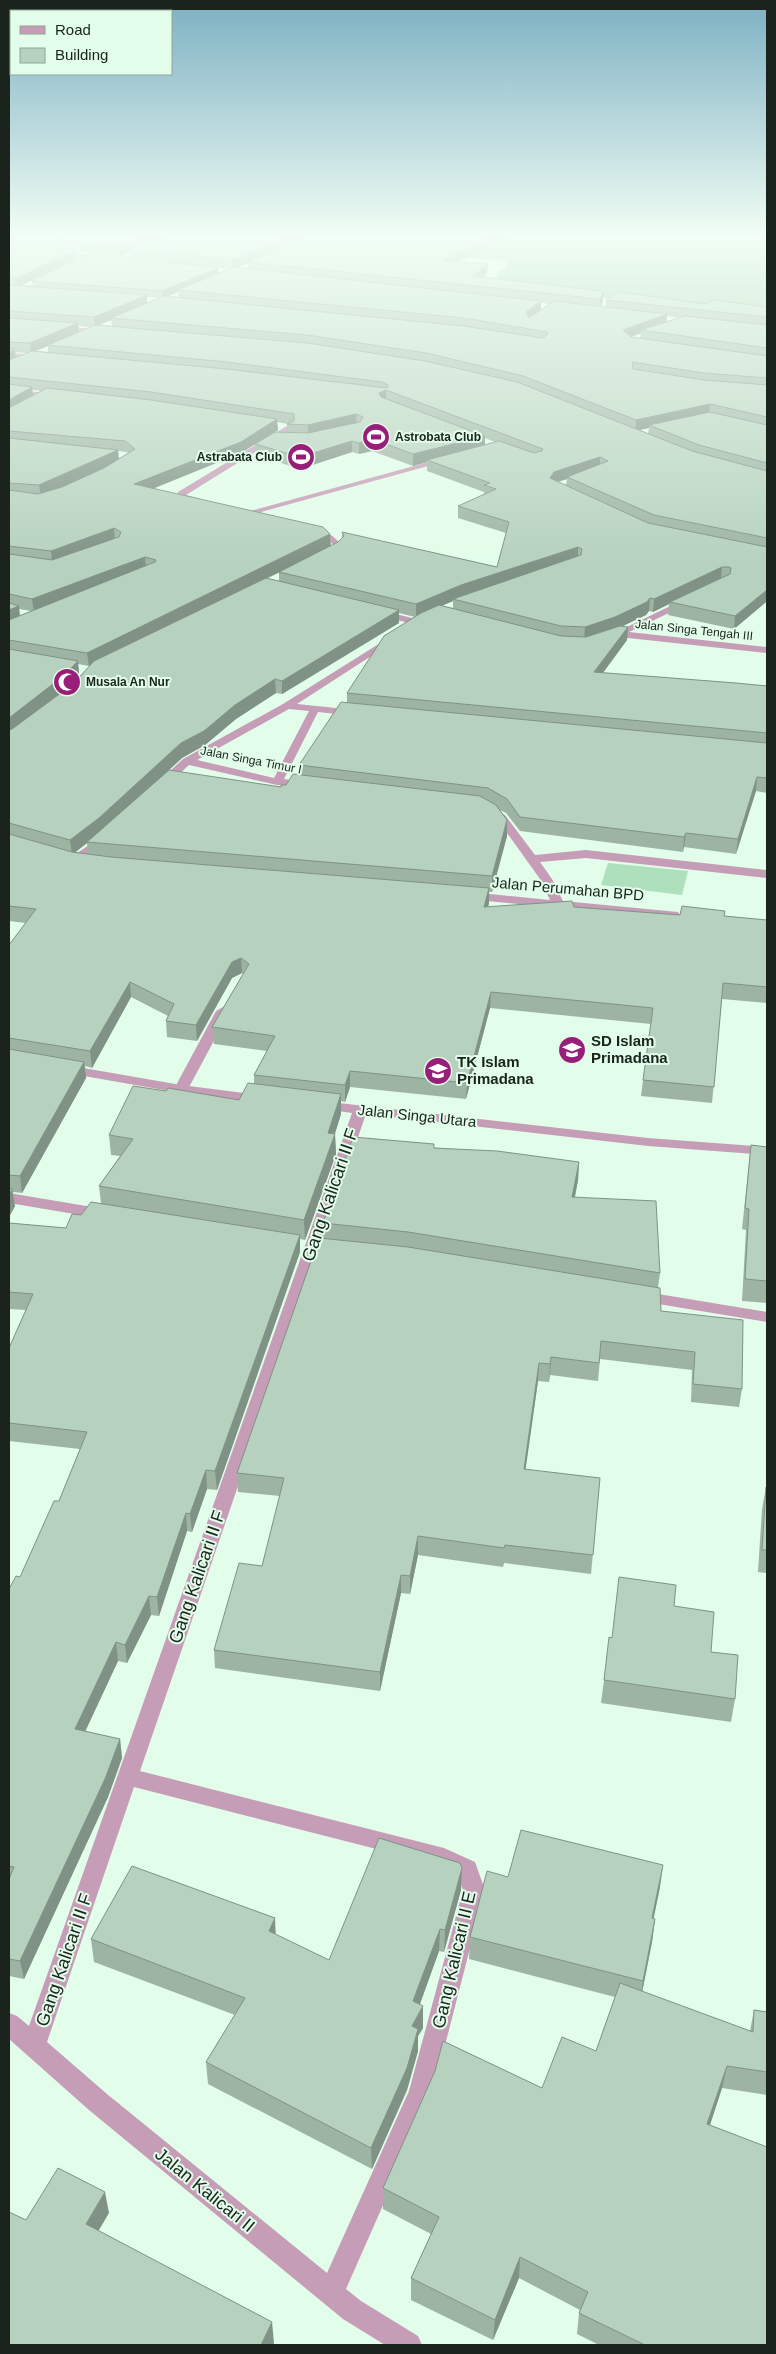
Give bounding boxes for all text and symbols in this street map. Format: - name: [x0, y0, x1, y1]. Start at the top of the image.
- legend: [10, 10, 172, 75]
- text: Road: [55, 21, 91, 38]
- text: Building: [55, 46, 108, 63]
- sports icon: Astrobata Club: [361, 422, 391, 452]
- place label: Astrobata Club: [395, 430, 481, 444]
- sports icon: Astrabata Club: [286, 442, 316, 472]
- place label: Astrabata Club: [197, 450, 282, 464]
- street label: Jalan Singa Tengah III: [634, 617, 754, 643]
- mosque icon: Musala An Nur: [52, 667, 82, 697]
- place label: Musala An Nur: [86, 675, 170, 689]
- street label: Jalan Singa Timur I: [199, 743, 303, 777]
- street label: Jalan Perumahan BPD: [491, 873, 645, 904]
- place label: SD Islam Primadana: [591, 1032, 668, 1066]
- school or university icon: SD Islam Primadana: [557, 1035, 587, 1065]
- place label: TK Islam Primadana: [457, 1053, 534, 1087]
- school or university icon: TK Islam Primadana: [423, 1056, 453, 1086]
- street label: Jalan Singa Utara: [357, 1101, 478, 1130]
- street label: Gang Kalicari II F: [298, 1126, 362, 1264]
- street label: Gang Kalicari II F: [165, 1508, 229, 1646]
- street label: Gang Kalicari II E: [429, 1890, 479, 2030]
- street label: Gang Kalicari II F: [32, 1891, 96, 2029]
- street label: Jalan Kalicari II: [151, 2144, 259, 2236]

